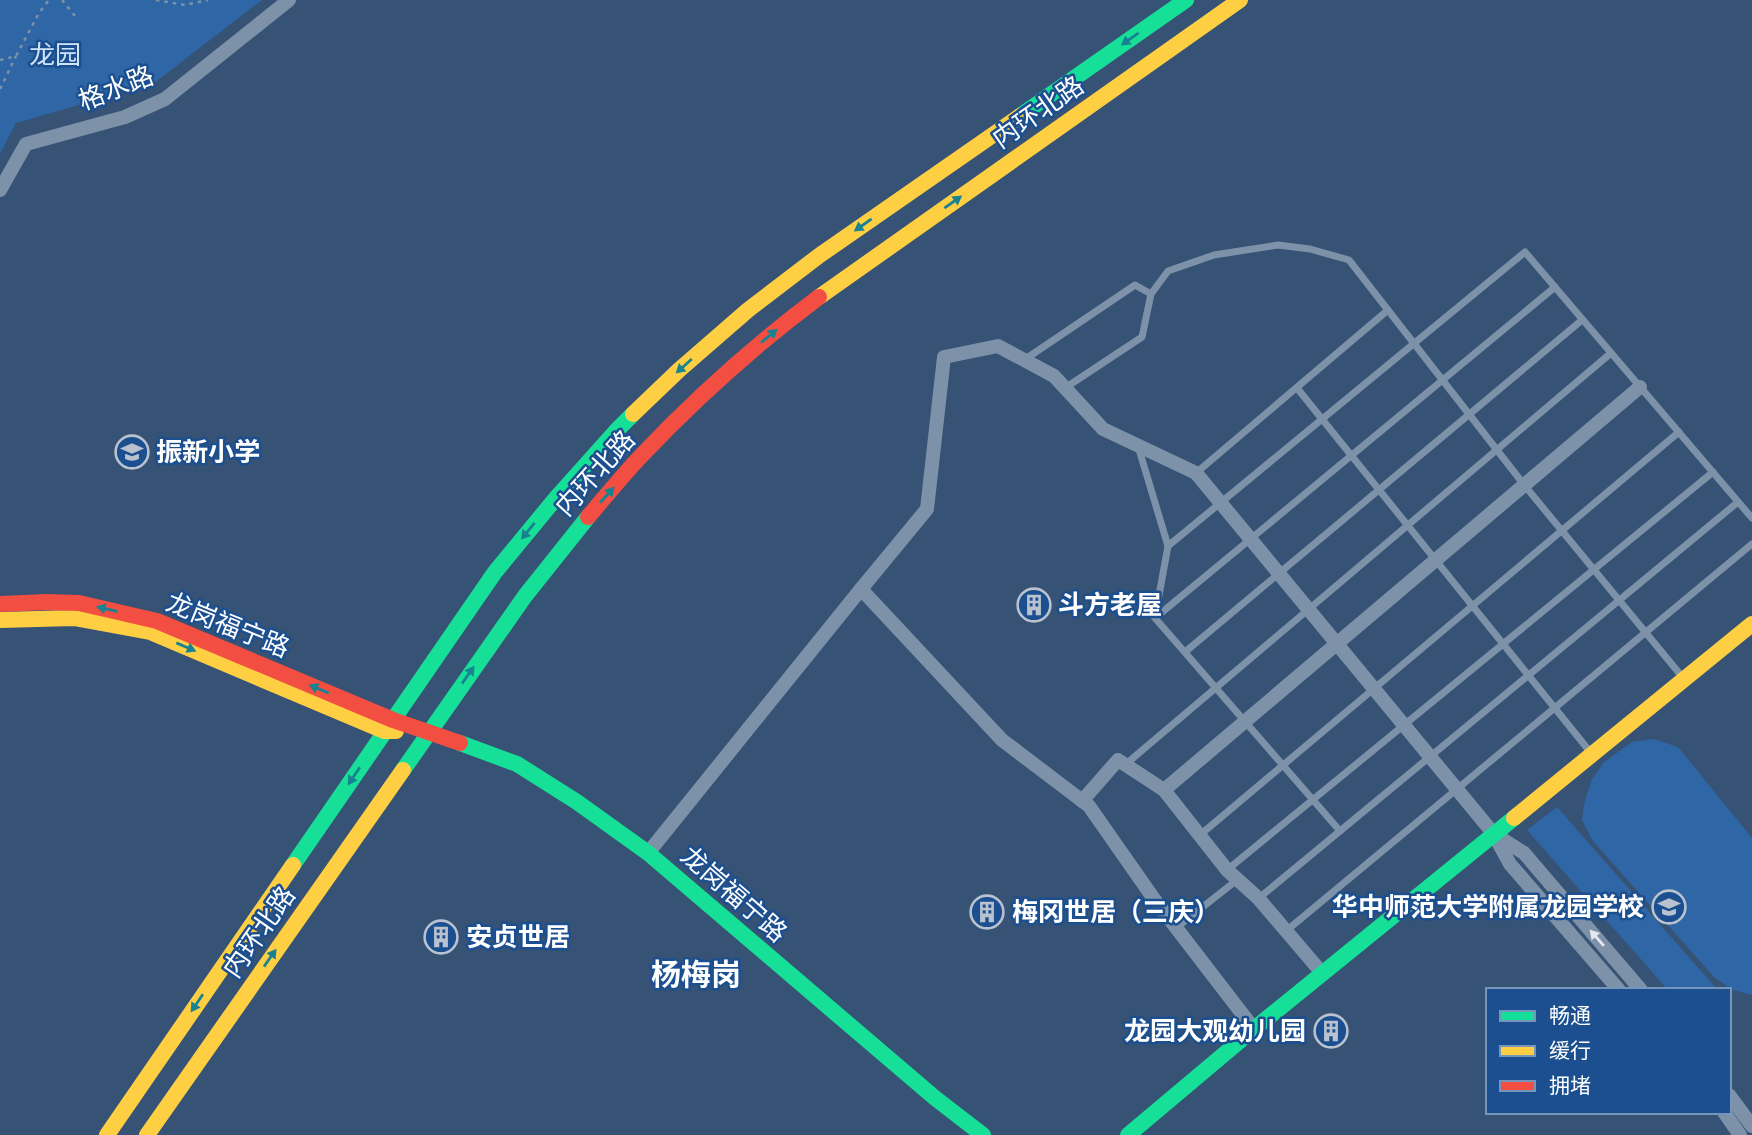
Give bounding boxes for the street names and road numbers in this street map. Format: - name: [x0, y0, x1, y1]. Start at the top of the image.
- street label: 格水路: [73, 58, 159, 118]
- street label: 内环北路: [986, 68, 1090, 156]
- street label: 内环北路: [548, 423, 642, 523]
- street label: 龙岗福宁路: [161, 585, 295, 665]
- street label: 龙岗福宁路: [674, 839, 794, 949]
- street label: 内环北路: [215, 880, 303, 984]

